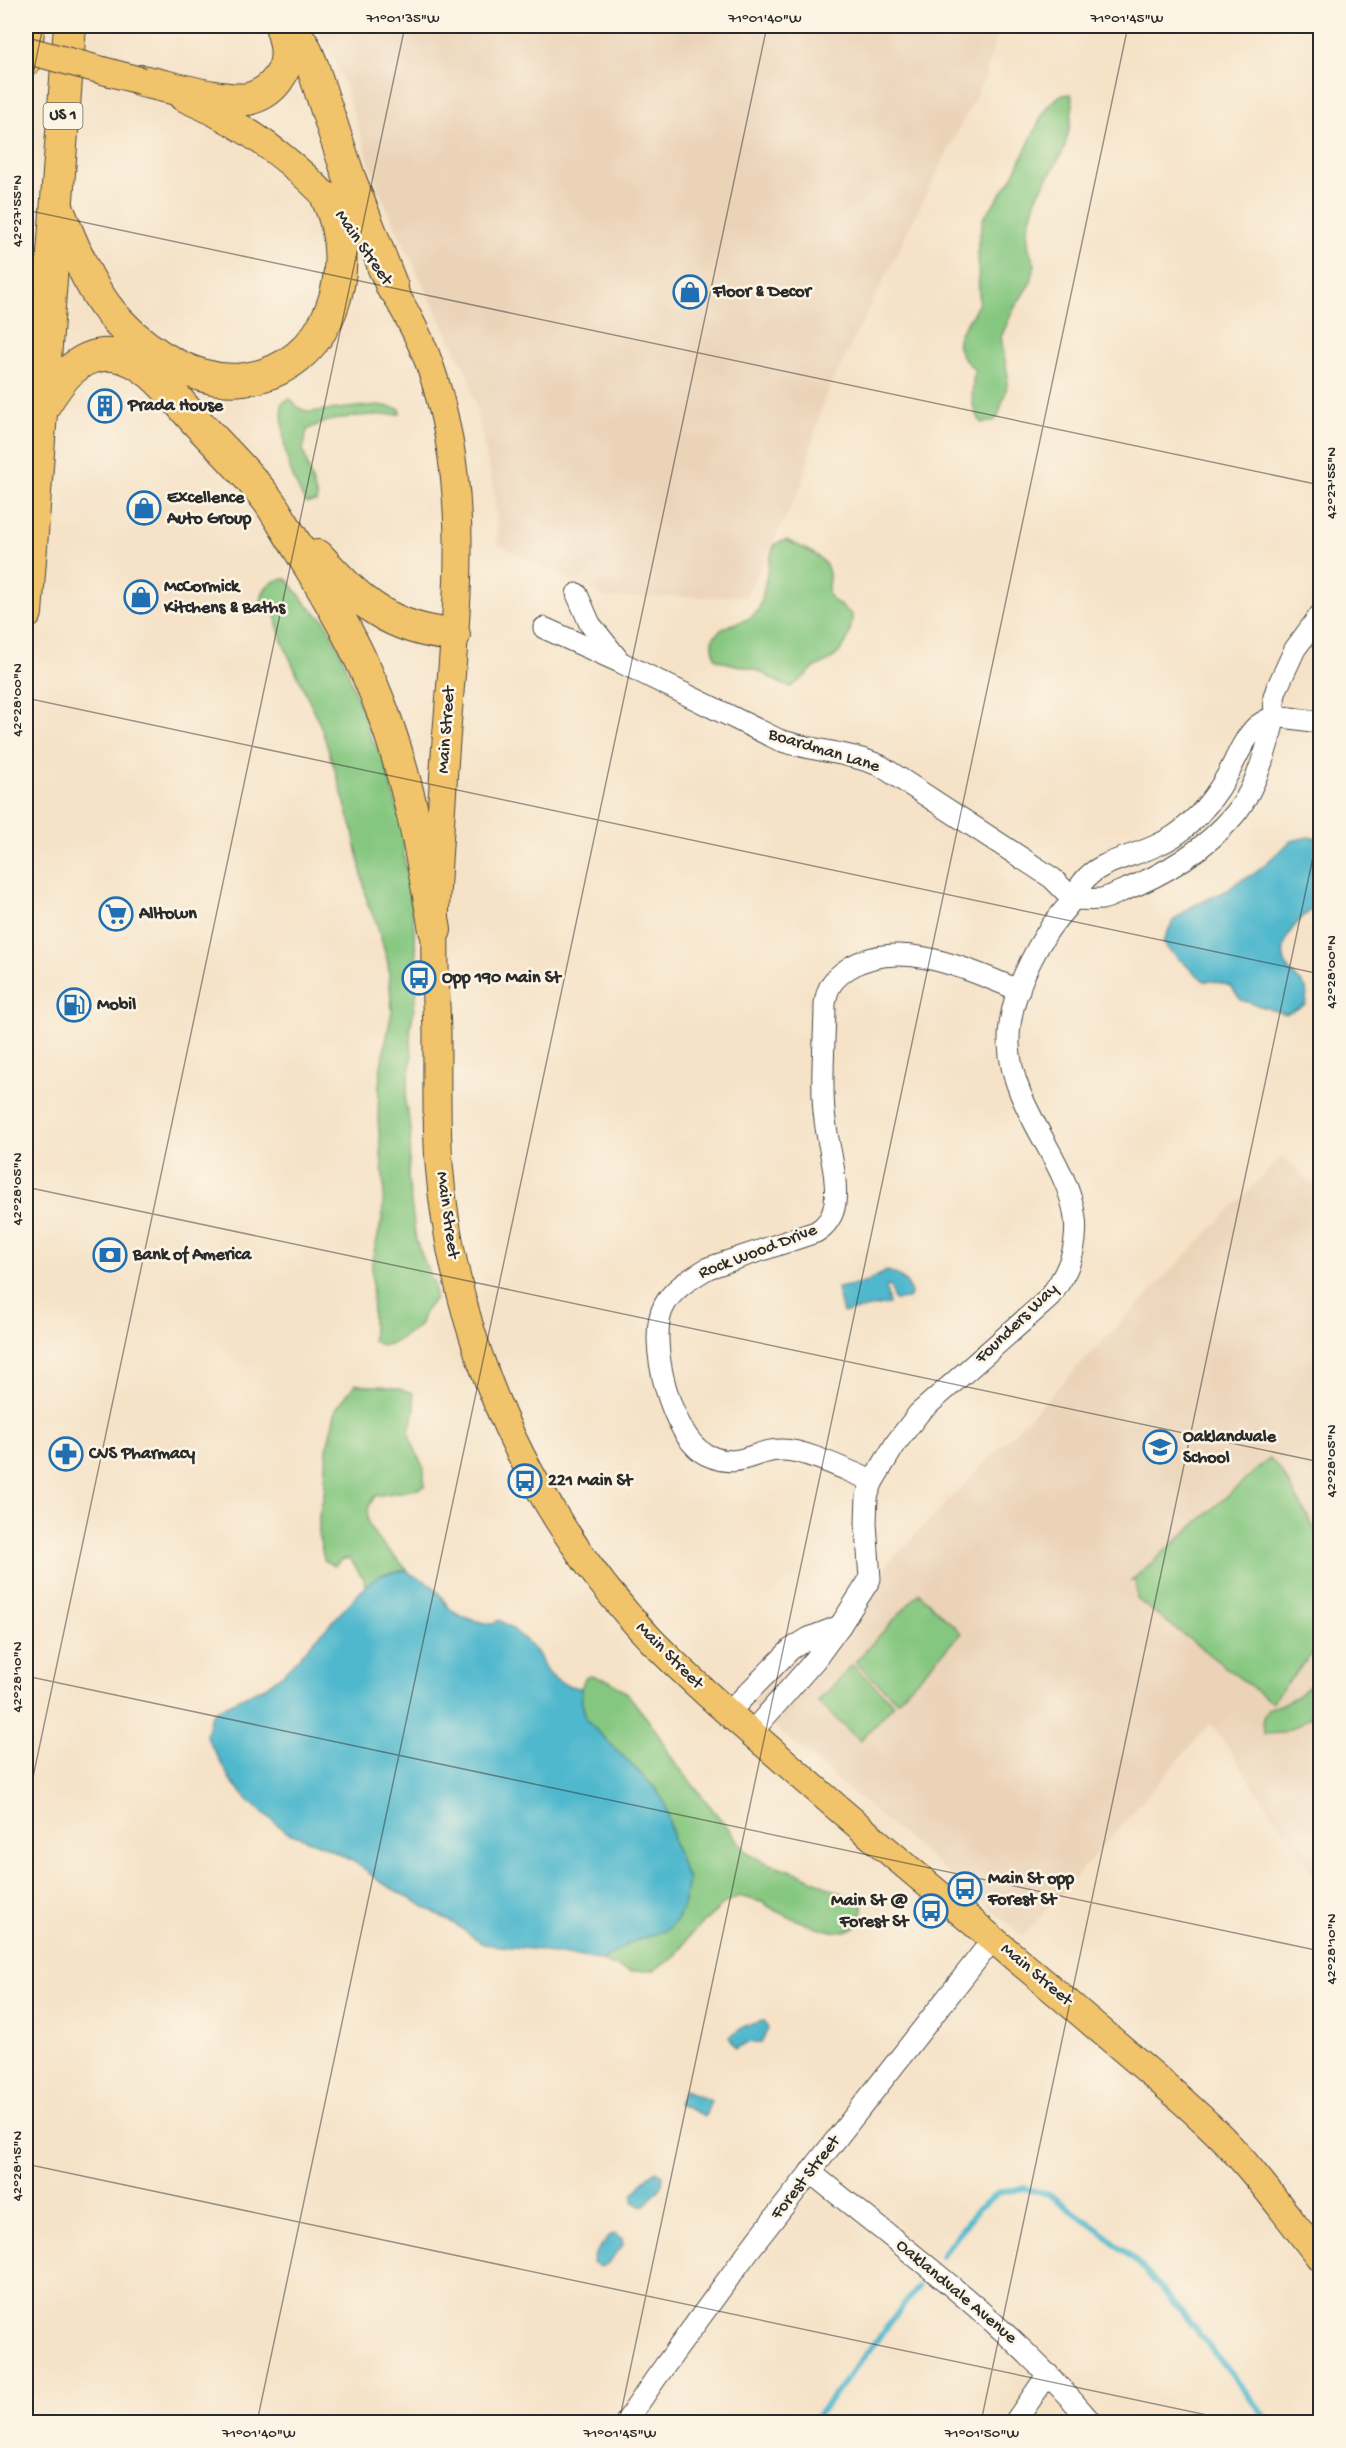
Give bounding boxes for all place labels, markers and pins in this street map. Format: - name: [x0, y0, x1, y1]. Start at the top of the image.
- shop icon: Floor & Decor: [672, 274, 708, 310]
- place label: Floor & Decor: [712, 282, 814, 303]
- building icon: Prada House: [87, 388, 123, 424]
- place label: Prada House: [127, 396, 224, 417]
- place label: Excellence Auto Group: [166, 488, 252, 530]
- shop icon: Excellence Auto Group: [126, 490, 162, 526]
- place label: McCormick Kitchens & Baths: [163, 577, 286, 619]
- shop icon: McCormick Kitchens & Baths: [123, 579, 159, 615]
- supermarket icon: Alltown: [98, 896, 134, 932]
- place label: Alltown: [138, 904, 197, 925]
- bus stop icon: Opp 190 Main St: [401, 960, 437, 996]
- place label: Opp 190 Main St: [442, 968, 562, 989]
- fuel station icon: Mobil: [56, 987, 92, 1023]
- place label: Mobil: [97, 995, 136, 1016]
- bank icon: Bank of America: [92, 1237, 128, 1273]
- place label: Bank of America: [132, 1245, 252, 1266]
- place label: Oaklandvale School: [1183, 1427, 1277, 1469]
- school or university icon: Oaklandvale School: [1142, 1429, 1178, 1465]
- pharmacy icon: CVS Pharmacy: [48, 1436, 84, 1472]
- place label: CVS Pharmacy: [88, 1444, 195, 1465]
- bus stop icon: 221 Main St: [507, 1463, 543, 1499]
- place label: 221 Main St: [548, 1471, 634, 1492]
- place label: Main St opp Forest St: [987, 1869, 1074, 1911]
- bus stop icon: Main St opp Forest St: [947, 1871, 983, 1907]
- place label: Main St @ Forest St: [831, 1891, 910, 1933]
- bus stop icon: Main St @ Forest St: [913, 1893, 949, 1929]

